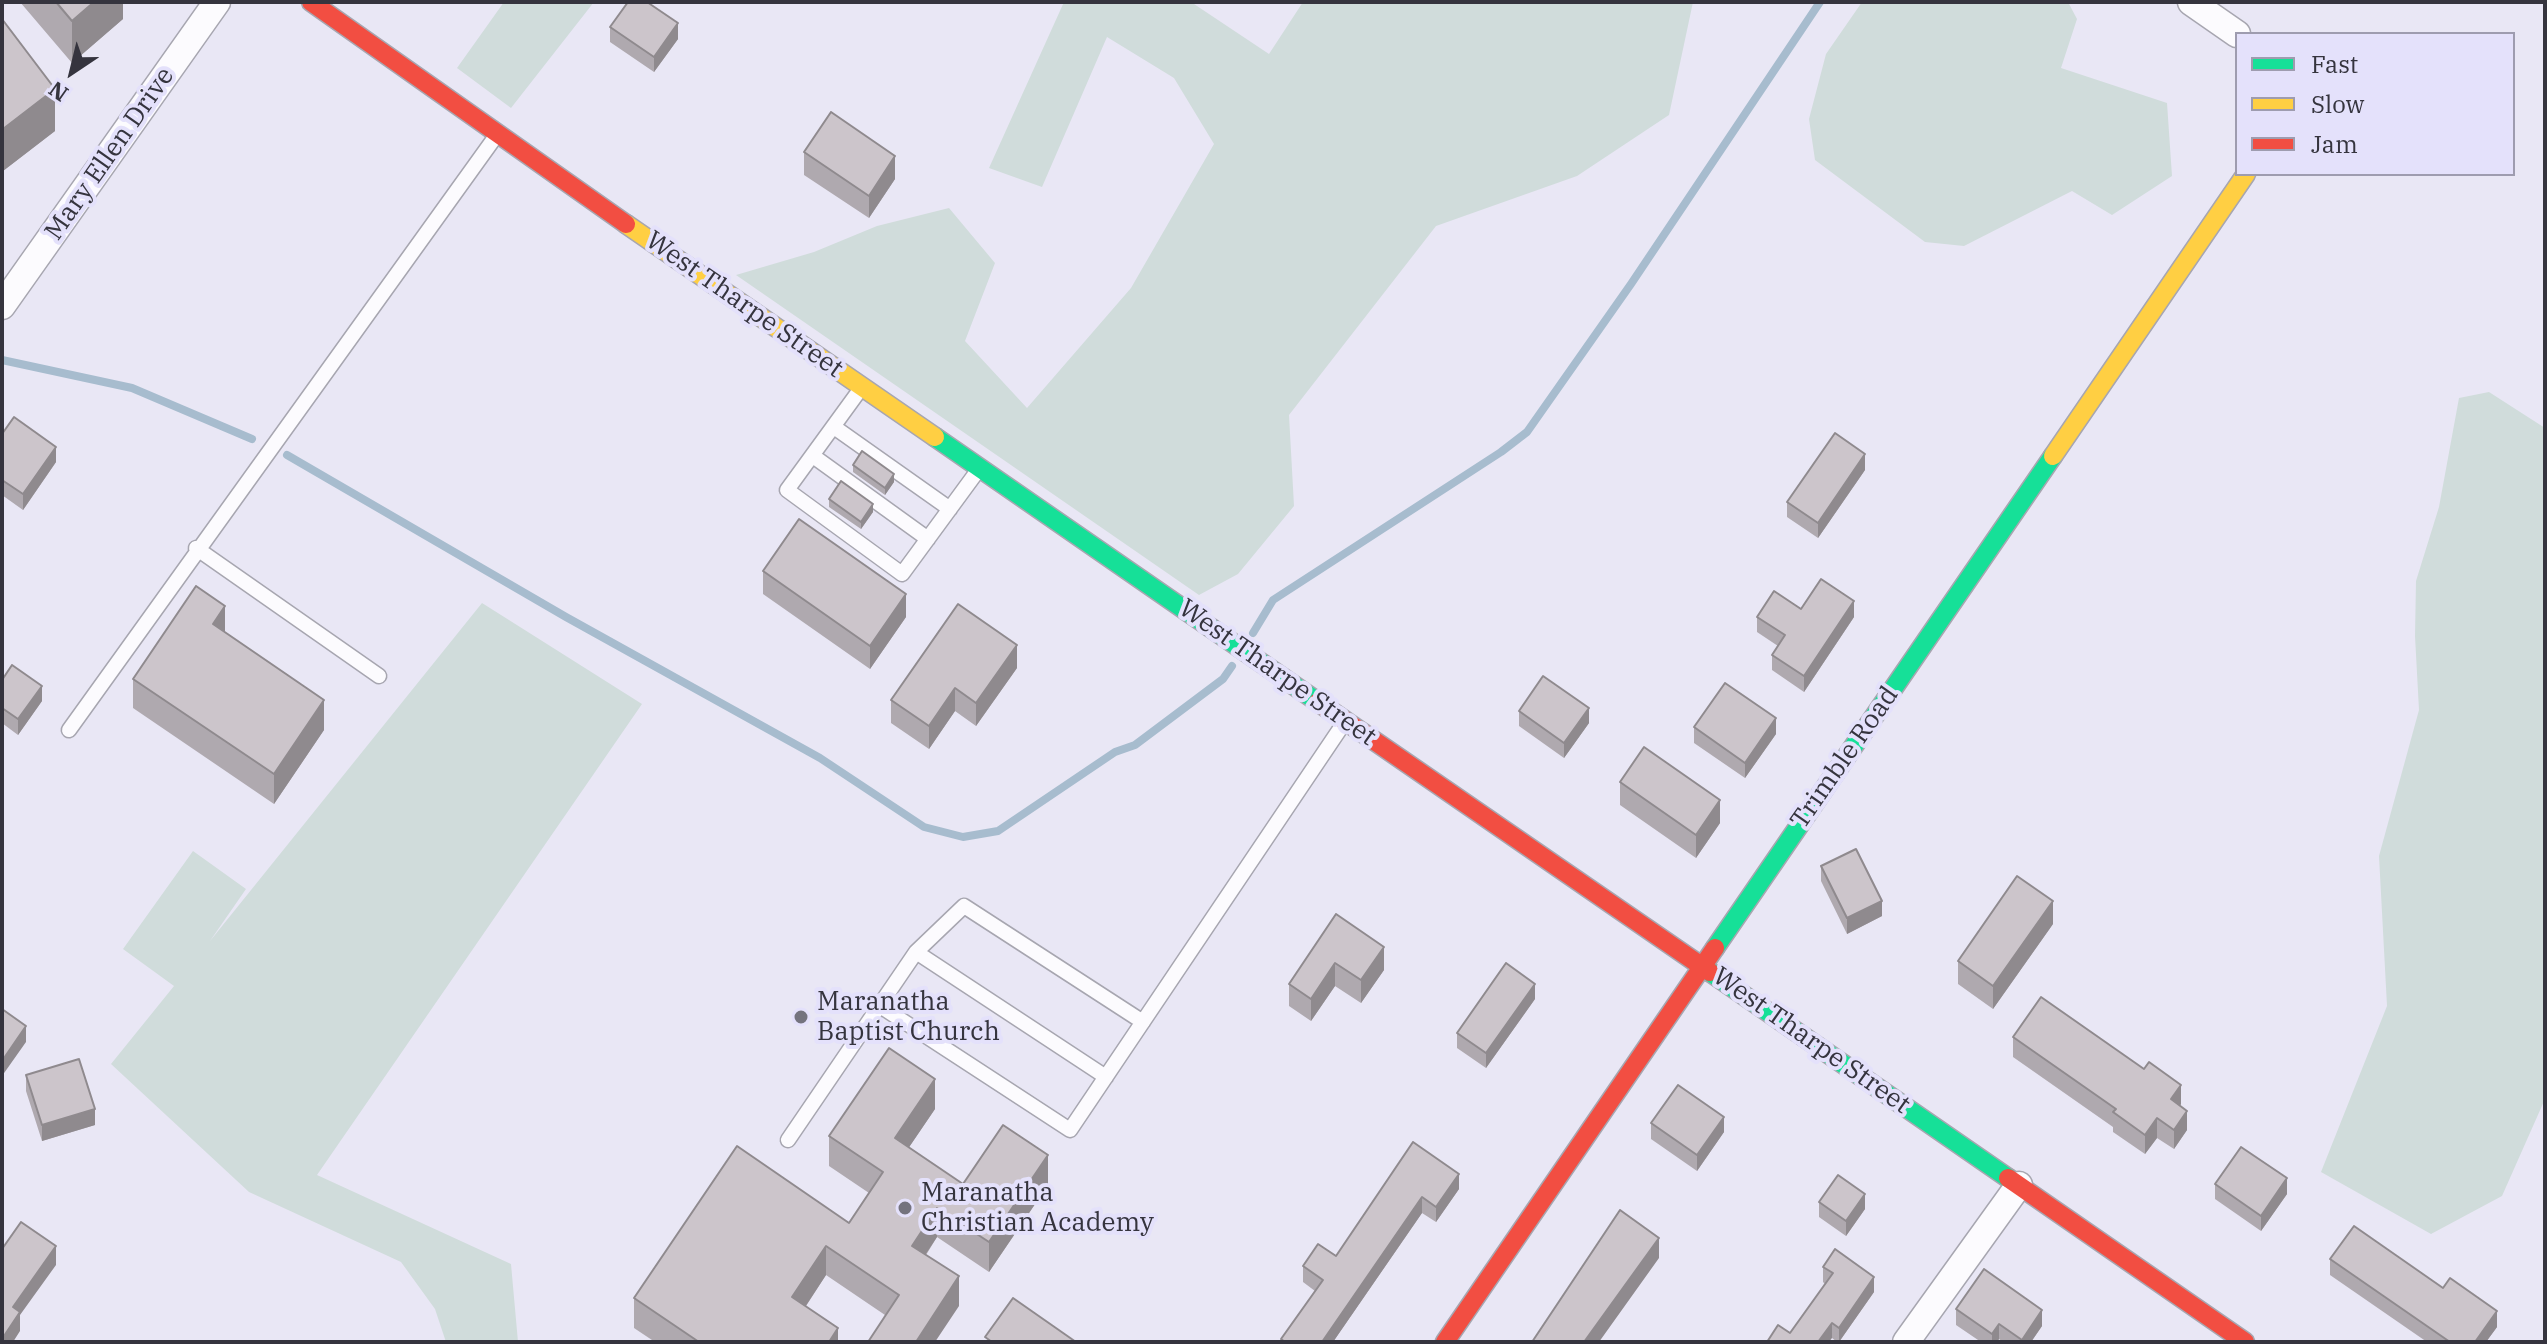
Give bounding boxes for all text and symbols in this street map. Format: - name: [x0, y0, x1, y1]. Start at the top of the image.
- north arrow: [32, 32, 112, 112]
- legend: [2235, 32, 2515, 176]
- text: Fast: [2311, 48, 2358, 80]
- street label: Mary Ellen Drive: [39, 62, 181, 246]
- text: N: [43, 75, 73, 109]
- text: Slow: [2311, 88, 2364, 120]
- text: Jam: [2311, 128, 2358, 160]
- street label: West Tharpe Street: [639, 225, 849, 385]
- street label: West Tharpe Street: [1172, 593, 1382, 753]
- street label: Trimble Road: [1785, 681, 1905, 835]
- street label: West Tharpe Street: [1706, 961, 1916, 1121]
- place label: Maranatha Baptist Church: [817, 986, 1000, 1048]
- marker: Maranatha Baptist Church: [792, 1008, 810, 1026]
- place label: Maranatha Christian Academy: [921, 1177, 1154, 1238]
- marker: Maranatha Christian Academy: [896, 1199, 914, 1217]

